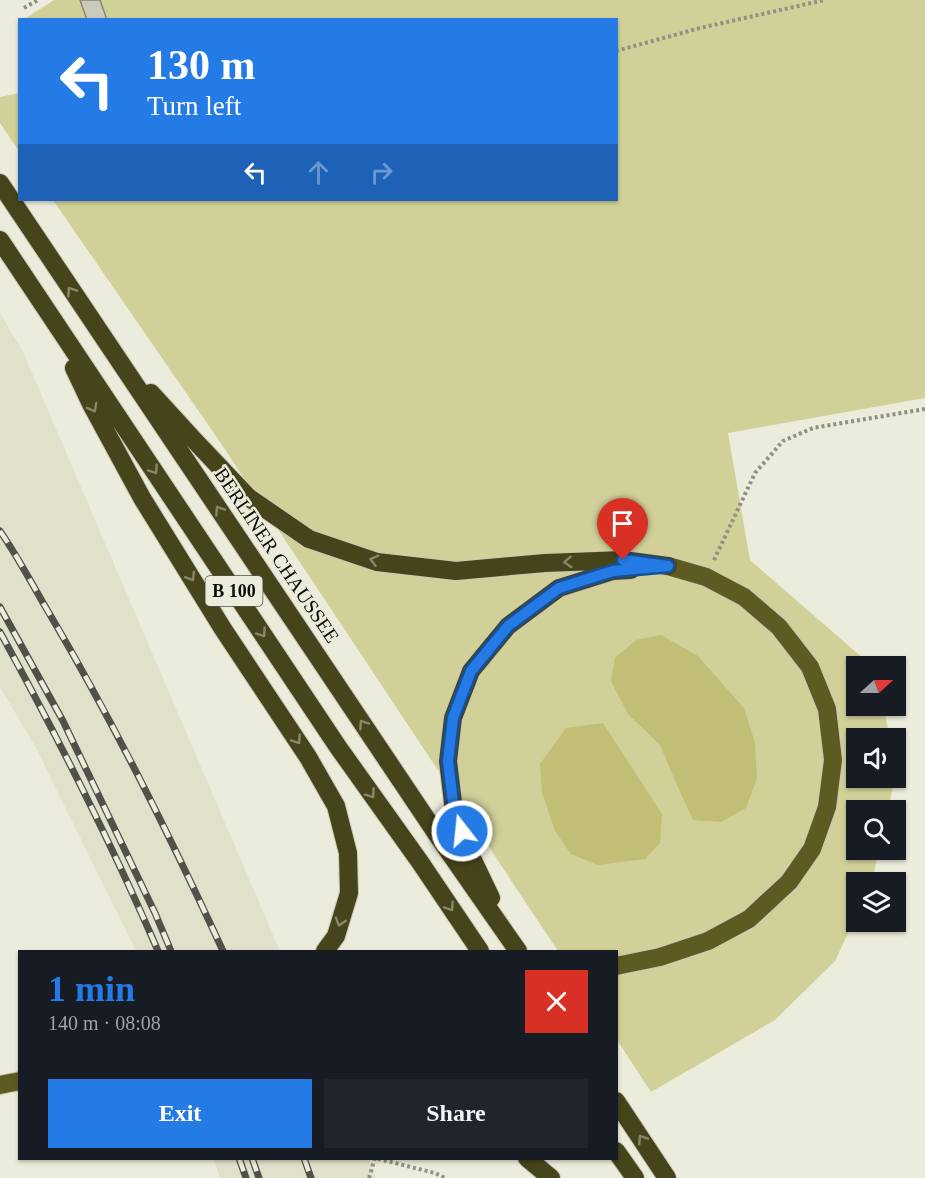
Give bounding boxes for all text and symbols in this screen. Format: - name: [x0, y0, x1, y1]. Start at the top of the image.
- icon: left: [48, 42, 126, 120]
- text: 130 m: [147, 42, 256, 88]
- text: Turn left: [147, 91, 241, 121]
- icon: left: [239, 156, 272, 189]
- icon: ahead: [302, 156, 335, 189]
- icon: right: [365, 156, 398, 189]
- one-way arrow: [68, 286, 79, 297]
- one-way arrow: [86, 402, 98, 413]
- street label: BERLINER CHAUSSEE: [210, 463, 344, 647]
- one-way arrow: [146, 464, 157, 475]
- pin: [597, 498, 648, 560]
- one-way arrow: [215, 506, 226, 517]
- icon: arrive: [606, 507, 639, 540]
- one-way arrow: [369, 554, 379, 567]
- one-way arrow: [564, 556, 573, 568]
- one-way arrow: [183, 571, 195, 581]
- road number: B 100: [206, 576, 262, 606]
- one-way arrow: [255, 626, 266, 637]
- north arrow: [846, 656, 906, 716]
- map controls: [846, 656, 906, 932]
- one-way arrow: [359, 719, 370, 730]
- button: sound: [846, 728, 906, 788]
- one-way arrow: [290, 734, 301, 745]
- one-way arrow: [364, 787, 375, 798]
- position arrow: [430, 799, 494, 863]
- button: search: [846, 800, 906, 860]
- button: layers: [846, 872, 906, 932]
- one-way arrow: [443, 900, 454, 911]
- one-way arrow: [335, 916, 347, 927]
- text: 1 min: [48, 969, 135, 1009]
- button: close: [525, 970, 588, 1033]
- text: 140 m · 08:08: [48, 1012, 161, 1034]
- button: Exit: [48, 1079, 312, 1148]
- button: Share: [324, 1079, 588, 1148]
- one-way arrow: [638, 1135, 649, 1146]

